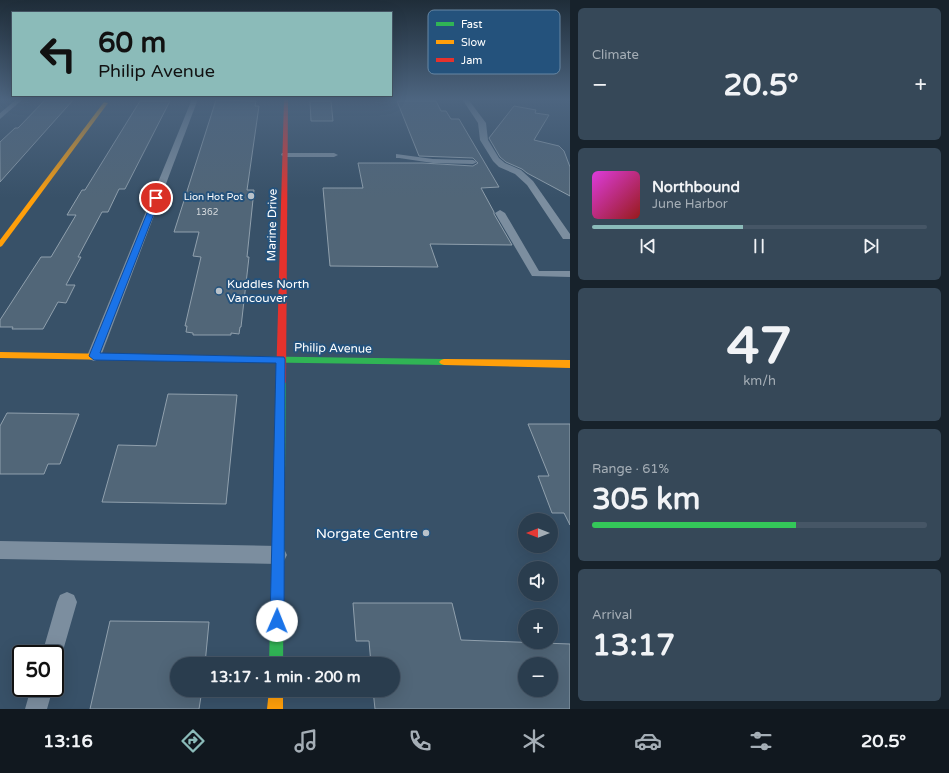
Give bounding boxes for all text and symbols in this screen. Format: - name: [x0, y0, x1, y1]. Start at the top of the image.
- legend: [428, 10, 560, 74]
- text: Fast: [461, 18, 482, 31]
- text: 60 m: [98, 26, 166, 60]
- icon: left: [32, 28, 84, 80]
- text: Slow: [461, 36, 486, 49]
- text: Climate: [592, 47, 639, 63]
- text: Jam: [461, 54, 482, 67]
- text: Philip Avenue: [98, 60, 215, 82]
- text: 20.5°: [724, 67, 799, 104]
- text: −: [592, 72, 608, 98]
- text: +: [915, 72, 927, 98]
- text: Northbound: [652, 178, 740, 196]
- pin: [139, 181, 173, 215]
- icon: arrive: [145, 187, 167, 209]
- street label: Marine Drive: [264, 188, 280, 261]
- place label: Lion Hot Pot: [184, 191, 243, 203]
- marker: Lion Hot Pot: [246, 191, 256, 201]
- text: June Harbor: [652, 196, 728, 212]
- house number: 1362: [196, 207, 218, 218]
- icon: previous: [637, 235, 659, 257]
- icon: pause: [748, 235, 770, 257]
- icon: next: [860, 235, 882, 257]
- place label: Kuddles North Vancouver: [227, 277, 309, 305]
- marker: Kuddles North Vancouver: [214, 286, 224, 296]
- text: 47: [727, 315, 792, 378]
- street label: Philip Avenue: [294, 340, 372, 356]
- text: km/h: [743, 373, 776, 389]
- text: Range · 61%: [592, 461, 669, 477]
- text: 305 km: [592, 481, 700, 518]
- north arrow: [518, 513, 558, 553]
- map controls: [518, 513, 558, 697]
- place label: Norgate Centre: [316, 525, 418, 542]
- marker: Norgate Centre: [421, 528, 431, 538]
- button: sound: [518, 561, 558, 601]
- position arrow: [256, 600, 298, 642]
- text: Arrival: [592, 607, 632, 623]
- button: +: [518, 609, 558, 649]
- text: 13:17: [592, 627, 675, 664]
- speed limit sign: 50: [12, 645, 64, 697]
- button: −: [518, 657, 558, 697]
- text: 13:17 · 1 min · 200 m: [210, 668, 360, 686]
- icon: directions: [179, 727, 207, 755]
- icon: music: [292, 727, 320, 755]
- icon: phone: [406, 727, 434, 755]
- icon: climate: [520, 727, 548, 755]
- icon: car: [634, 727, 662, 755]
- icon: filters: [747, 727, 775, 755]
- text: 13:16: [43, 730, 93, 752]
- text: 20.5°: [861, 730, 906, 752]

